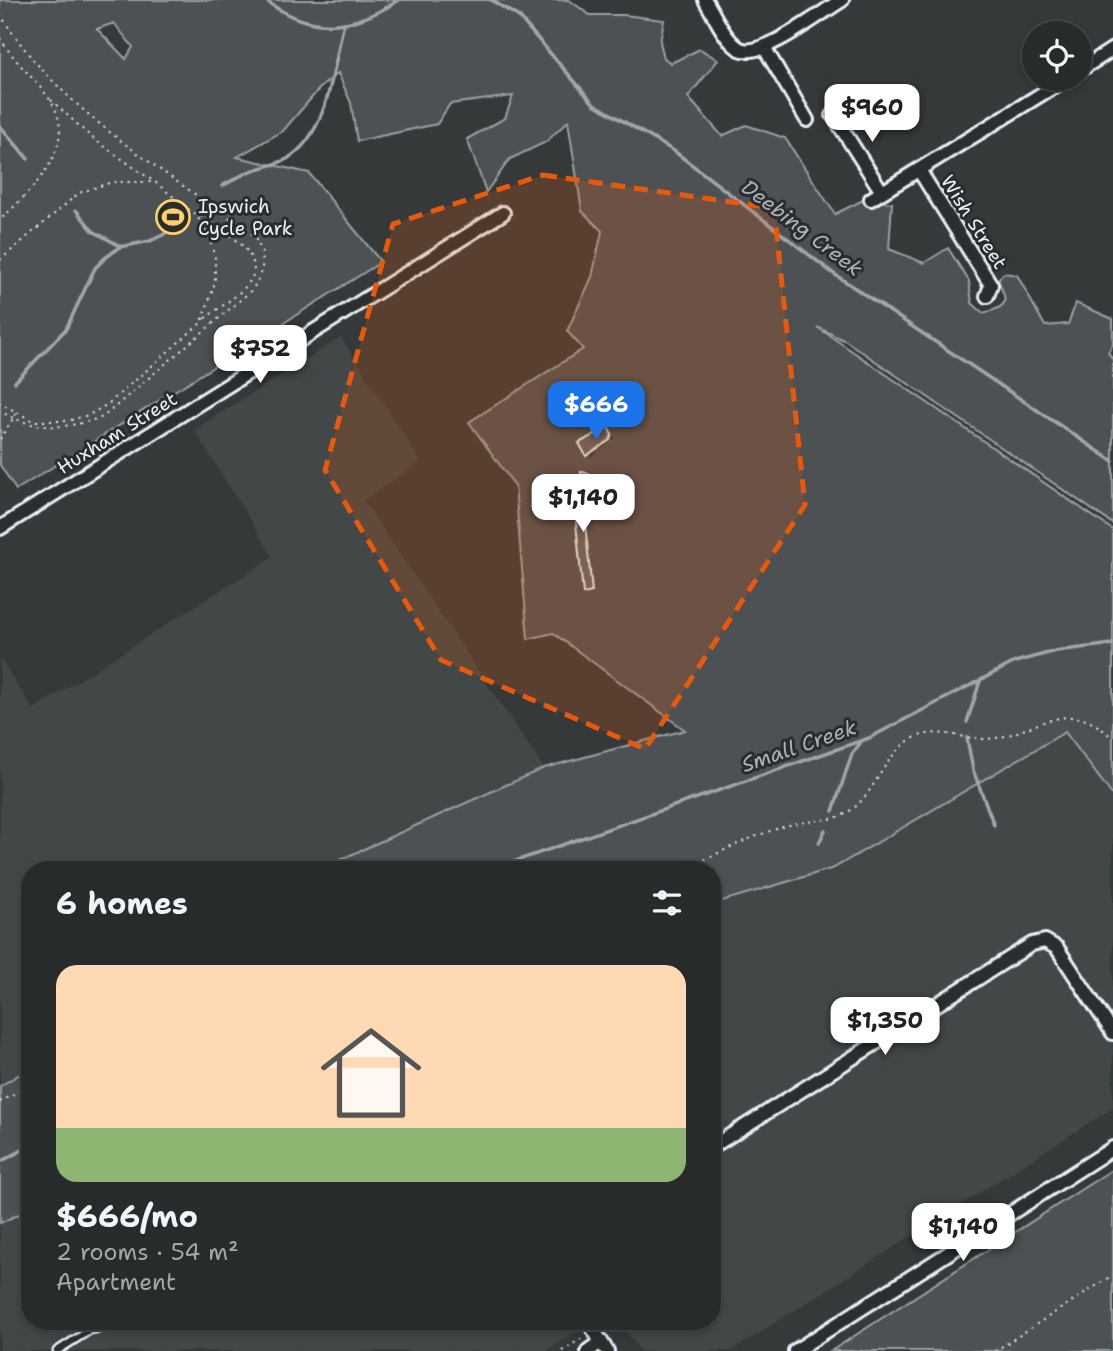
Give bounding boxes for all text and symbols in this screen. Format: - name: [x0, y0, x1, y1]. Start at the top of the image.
- map controls: [1022, 21, 1092, 91]
- button: locate: [1022, 21, 1092, 91]
- pin: $960: [831, 85, 913, 144]
- text: $960: [840, 92, 904, 122]
- street label: Wish Street: [935, 170, 1013, 274]
- water label: Deebing Creek: [736, 173, 868, 283]
- place label: Ipswich Cycle Park: [198, 194, 293, 241]
- sports icon: Ipswich Cycle Park: [154, 198, 192, 236]
- pin: $752: [219, 326, 301, 385]
- text: $752: [230, 333, 290, 363]
- pin: $666: [555, 382, 637, 441]
- street label: Huxham Street: [52, 386, 182, 480]
- text: $666: [564, 389, 628, 419]
- pin: $1,140: [526, 475, 640, 534]
- text: $1,140: [548, 482, 618, 512]
- water label: Small Creek: [738, 713, 860, 779]
- text: 6 homes: [56, 883, 188, 924]
- icon: filters: [648, 884, 686, 922]
- pin: $1,350: [828, 998, 942, 1057]
- text: $1,350: [847, 1005, 923, 1035]
- icon: home: [308, 1010, 434, 1136]
- text: $666/mo: [56, 1196, 198, 1237]
- pin: $1,140: [906, 1204, 1020, 1263]
- text: $1,140: [928, 1211, 998, 1241]
- text: 2 rooms · 54 m²: [56, 1237, 239, 1267]
- text: Apartment: [56, 1267, 176, 1297]

